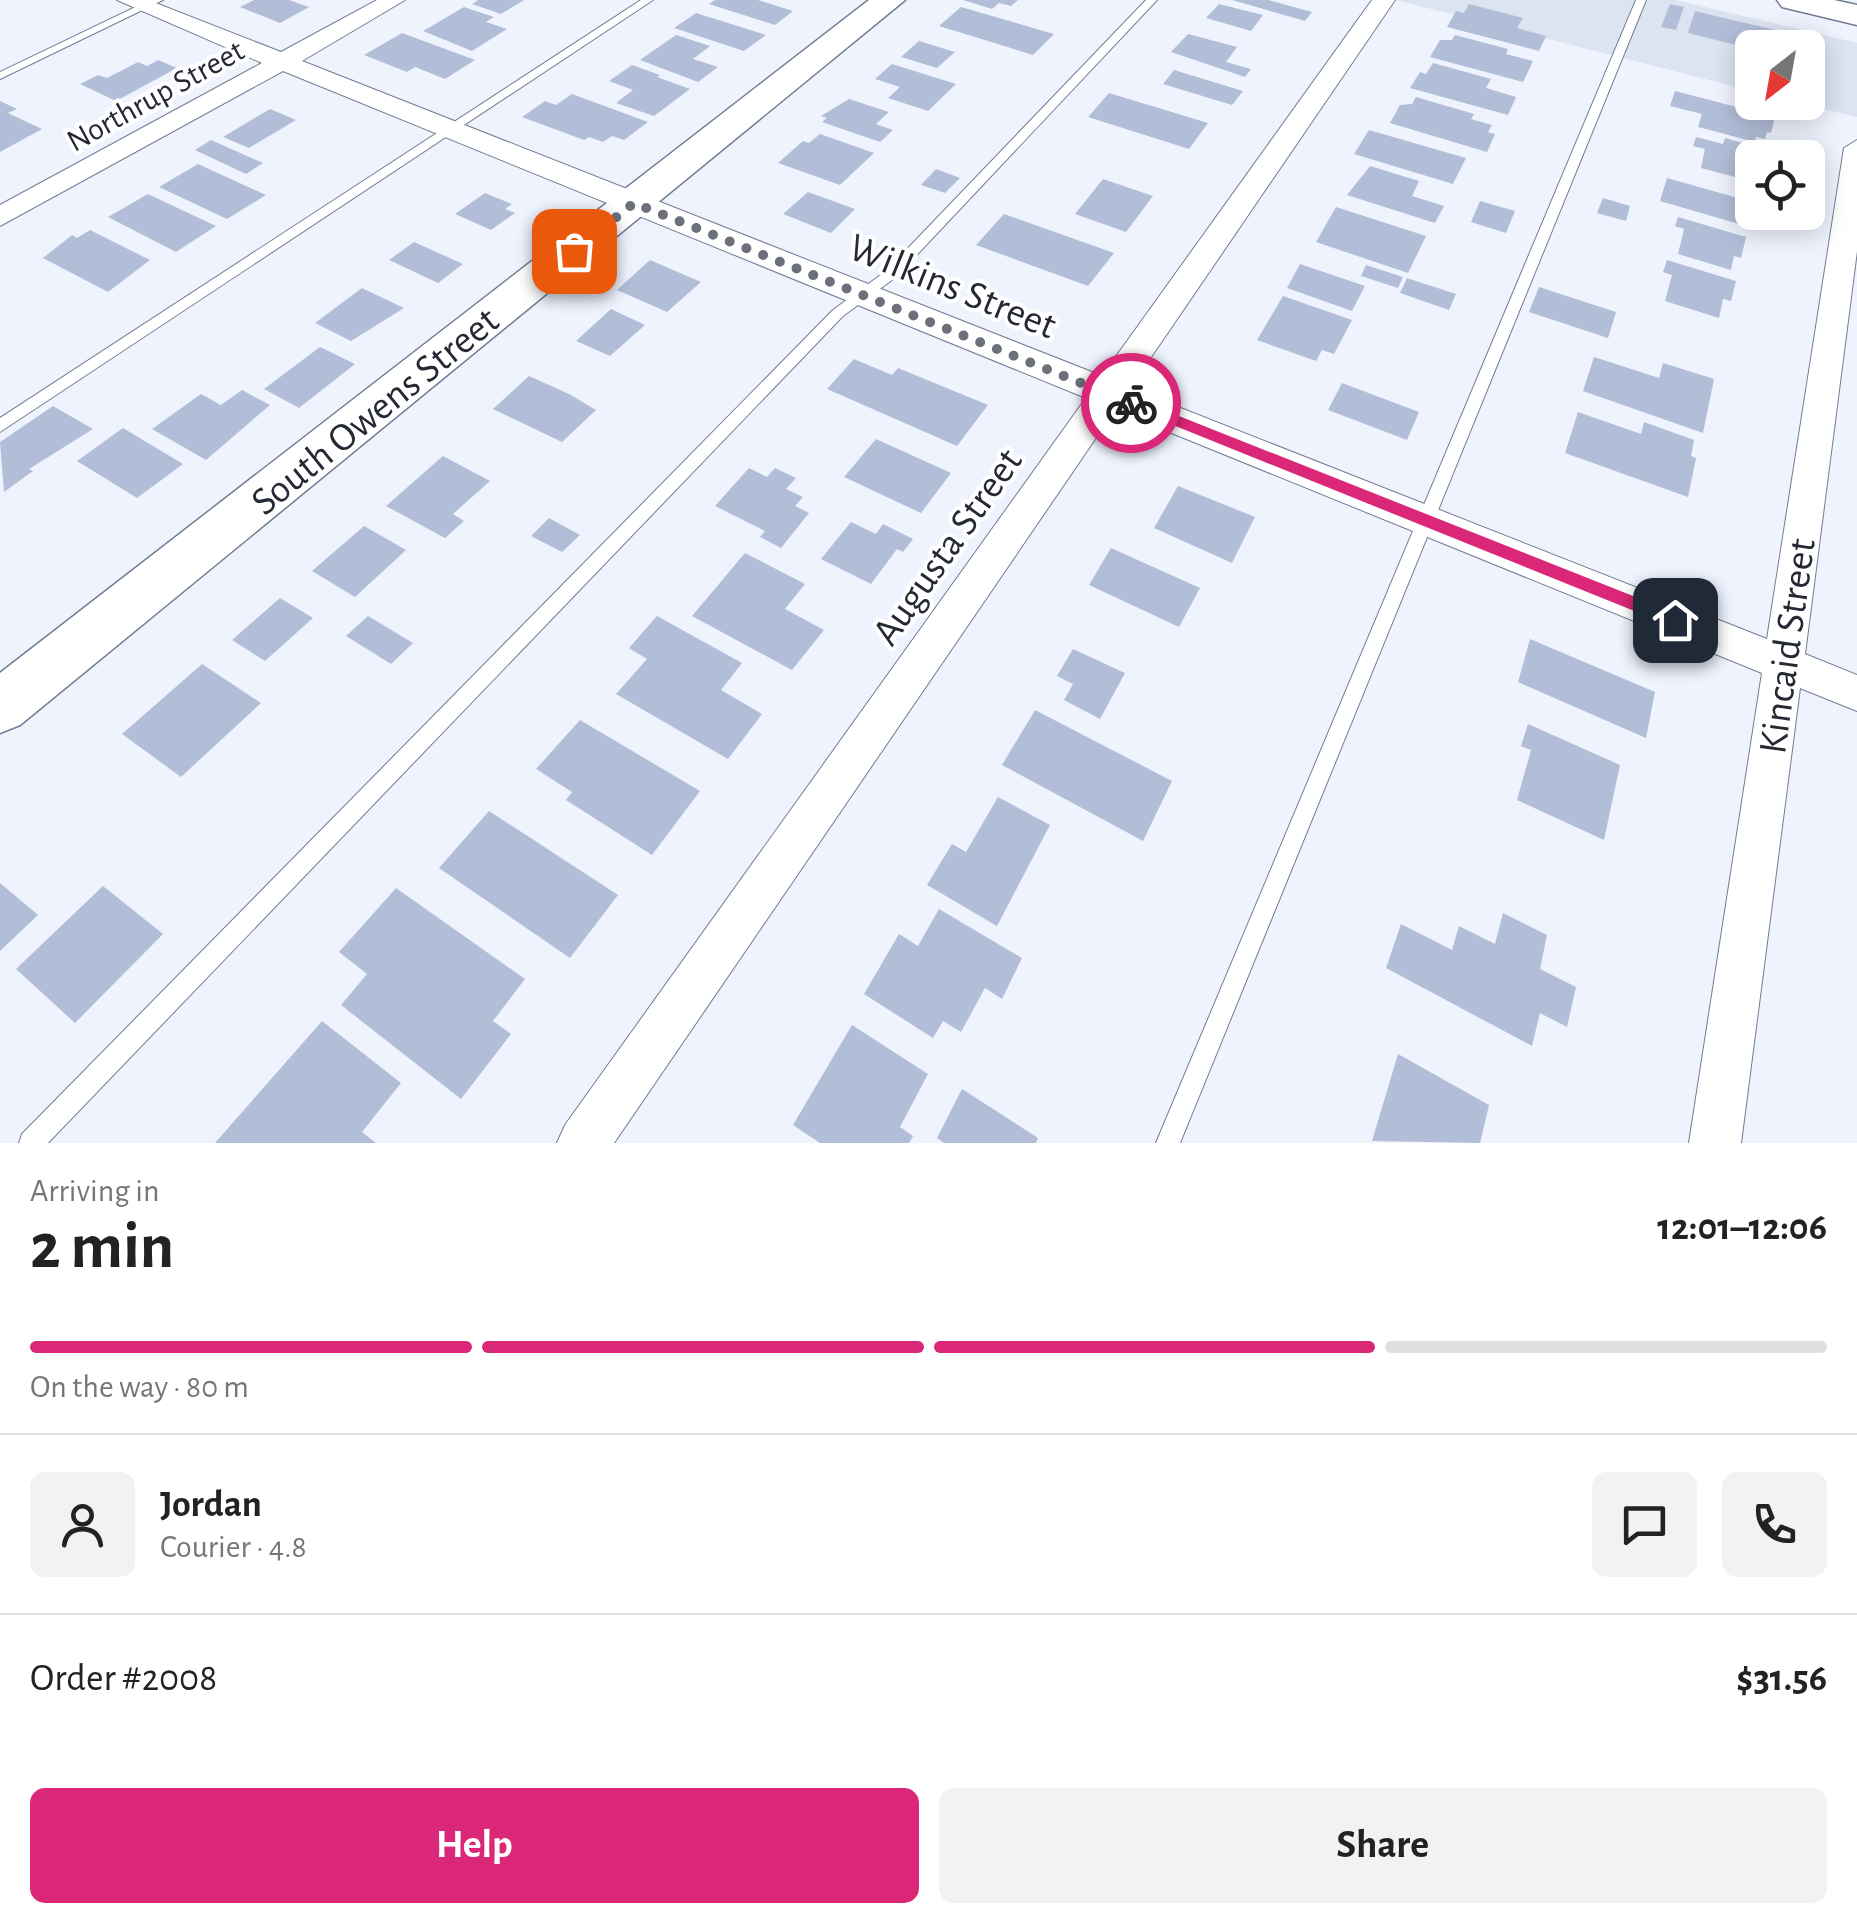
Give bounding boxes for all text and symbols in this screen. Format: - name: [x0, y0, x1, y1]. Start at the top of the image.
- north arrow: [1735, 30, 1825, 120]
- map controls: [1735, 30, 1825, 230]
- street label: Northrup Street: [62, 34, 249, 158]
- button: locate: [1735, 140, 1825, 230]
- pin: [532, 209, 617, 294]
- icon: bag: [547, 224, 602, 279]
- street label: Wilkins Street: [843, 227, 1062, 347]
- street label: South Owens Street: [244, 300, 506, 523]
- courier: [1081, 353, 1181, 453]
- icon: bike: [1104, 376, 1159, 431]
- street label: Augusta Street: [865, 442, 1030, 653]
- street label: Kincaid Street: [1753, 536, 1823, 756]
- pin: [1633, 578, 1718, 663]
- icon: home: [1648, 593, 1703, 648]
- text: Arriving in: [30, 1175, 159, 1207]
- text: 12:01–12:06: [1657, 1209, 1827, 1247]
- text: 2 min: [30, 1215, 174, 1280]
- text: On the way · 80 m: [30, 1371, 249, 1403]
- button: person: [30, 1472, 135, 1577]
- button: chat: [1592, 1472, 1697, 1577]
- button: phone: [1722, 1472, 1827, 1577]
- text: Jordan: [160, 1486, 262, 1524]
- text: Courier · 4.8: [160, 1531, 307, 1563]
- text: Order #2008: [30, 1660, 217, 1698]
- text: $31.56: [1736, 1660, 1827, 1698]
- button: Help: [30, 1788, 919, 1903]
- button: Share: [939, 1788, 1827, 1903]

